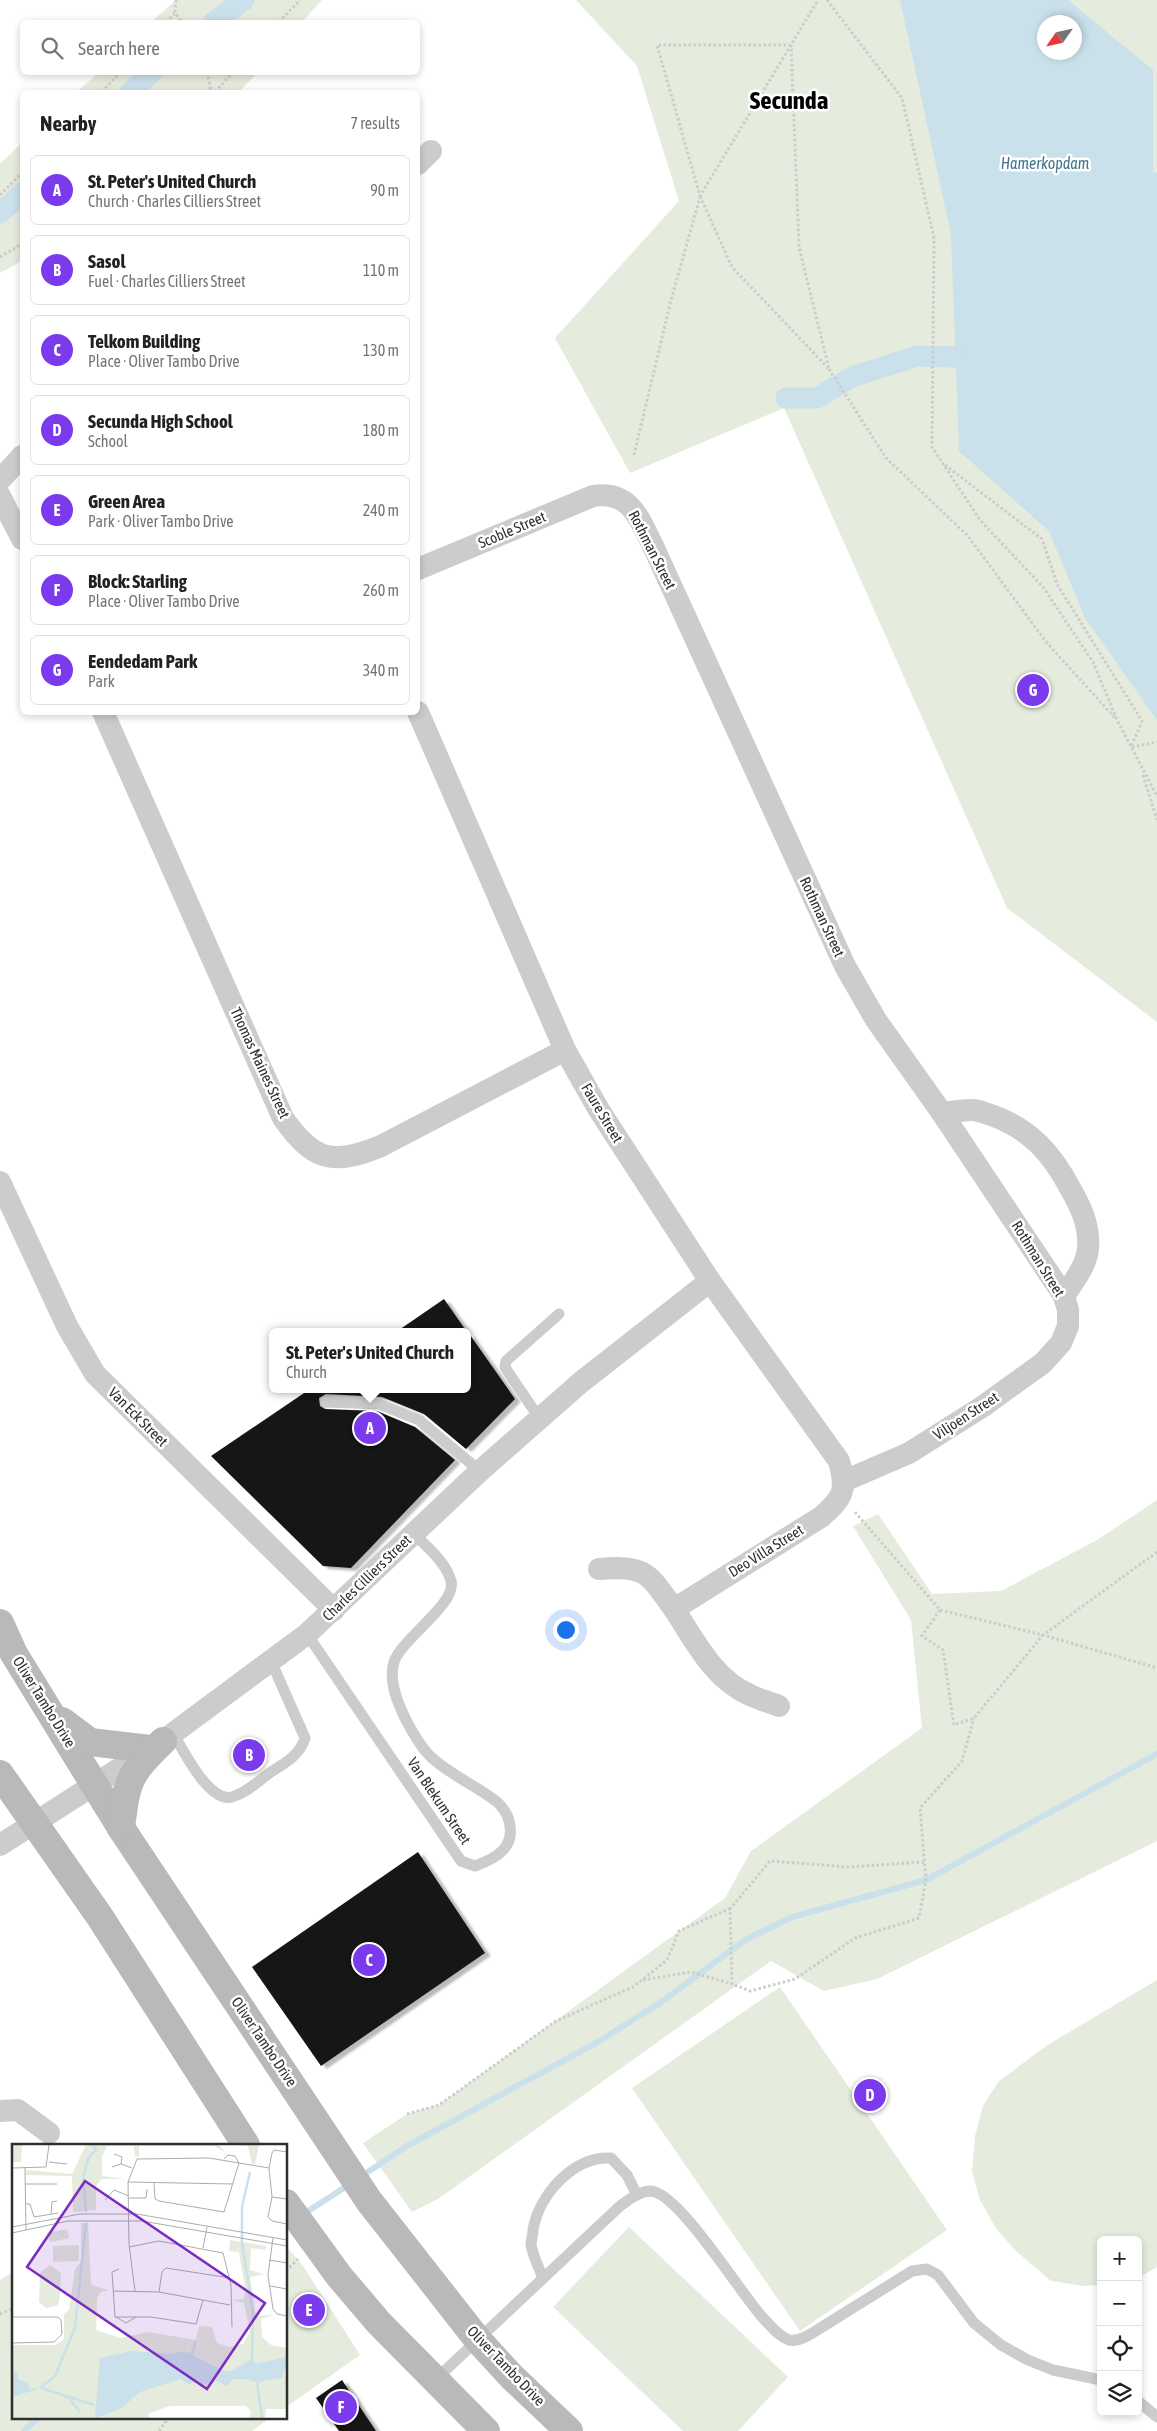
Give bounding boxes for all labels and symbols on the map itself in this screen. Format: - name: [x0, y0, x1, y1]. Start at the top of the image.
- north arrow: [1037, 15, 1082, 60]
- district label: Secunda: [750, 86, 828, 114]
- water label: Hamerkopdam: [1001, 154, 1090, 173]
- street label: Scoble Street: [476, 508, 548, 551]
- street label: Rothman Street: [625, 508, 680, 592]
- pin: G: [1017, 671, 1049, 709]
- street label: Rothman Street: [797, 874, 848, 959]
- street label: Thomas Maines Street: [227, 1005, 294, 1121]
- street label: Faure Street: [578, 1080, 627, 1145]
- street label: Rothman Street: [1008, 1218, 1068, 1300]
- street label: Van Eck Street: [105, 1384, 171, 1450]
- street label: Viljoen Street: [930, 1388, 1002, 1443]
- pin: A: [354, 1409, 386, 1447]
- street label: Deo Villa Street: [725, 1521, 806, 1580]
- street label: Charles Cilliers Street: [319, 1531, 414, 1624]
- your location: [553, 1617, 579, 1643]
- street label: Oliver Tambo Drive: [10, 1653, 79, 1751]
- pin: B: [233, 1736, 265, 1774]
- street label: Van Blekum Street: [404, 1754, 475, 1847]
- pin: C: [353, 1941, 385, 1979]
- street label: Oliver Tambo Drive: [228, 1994, 301, 2090]
- pin: D: [854, 2076, 886, 2114]
- inset map: [12, 2144, 288, 2418]
- pin: E: [293, 2291, 325, 2329]
- street label: Oliver Tambo Drive: [464, 2322, 549, 2409]
- pin: F: [325, 2388, 357, 2426]

